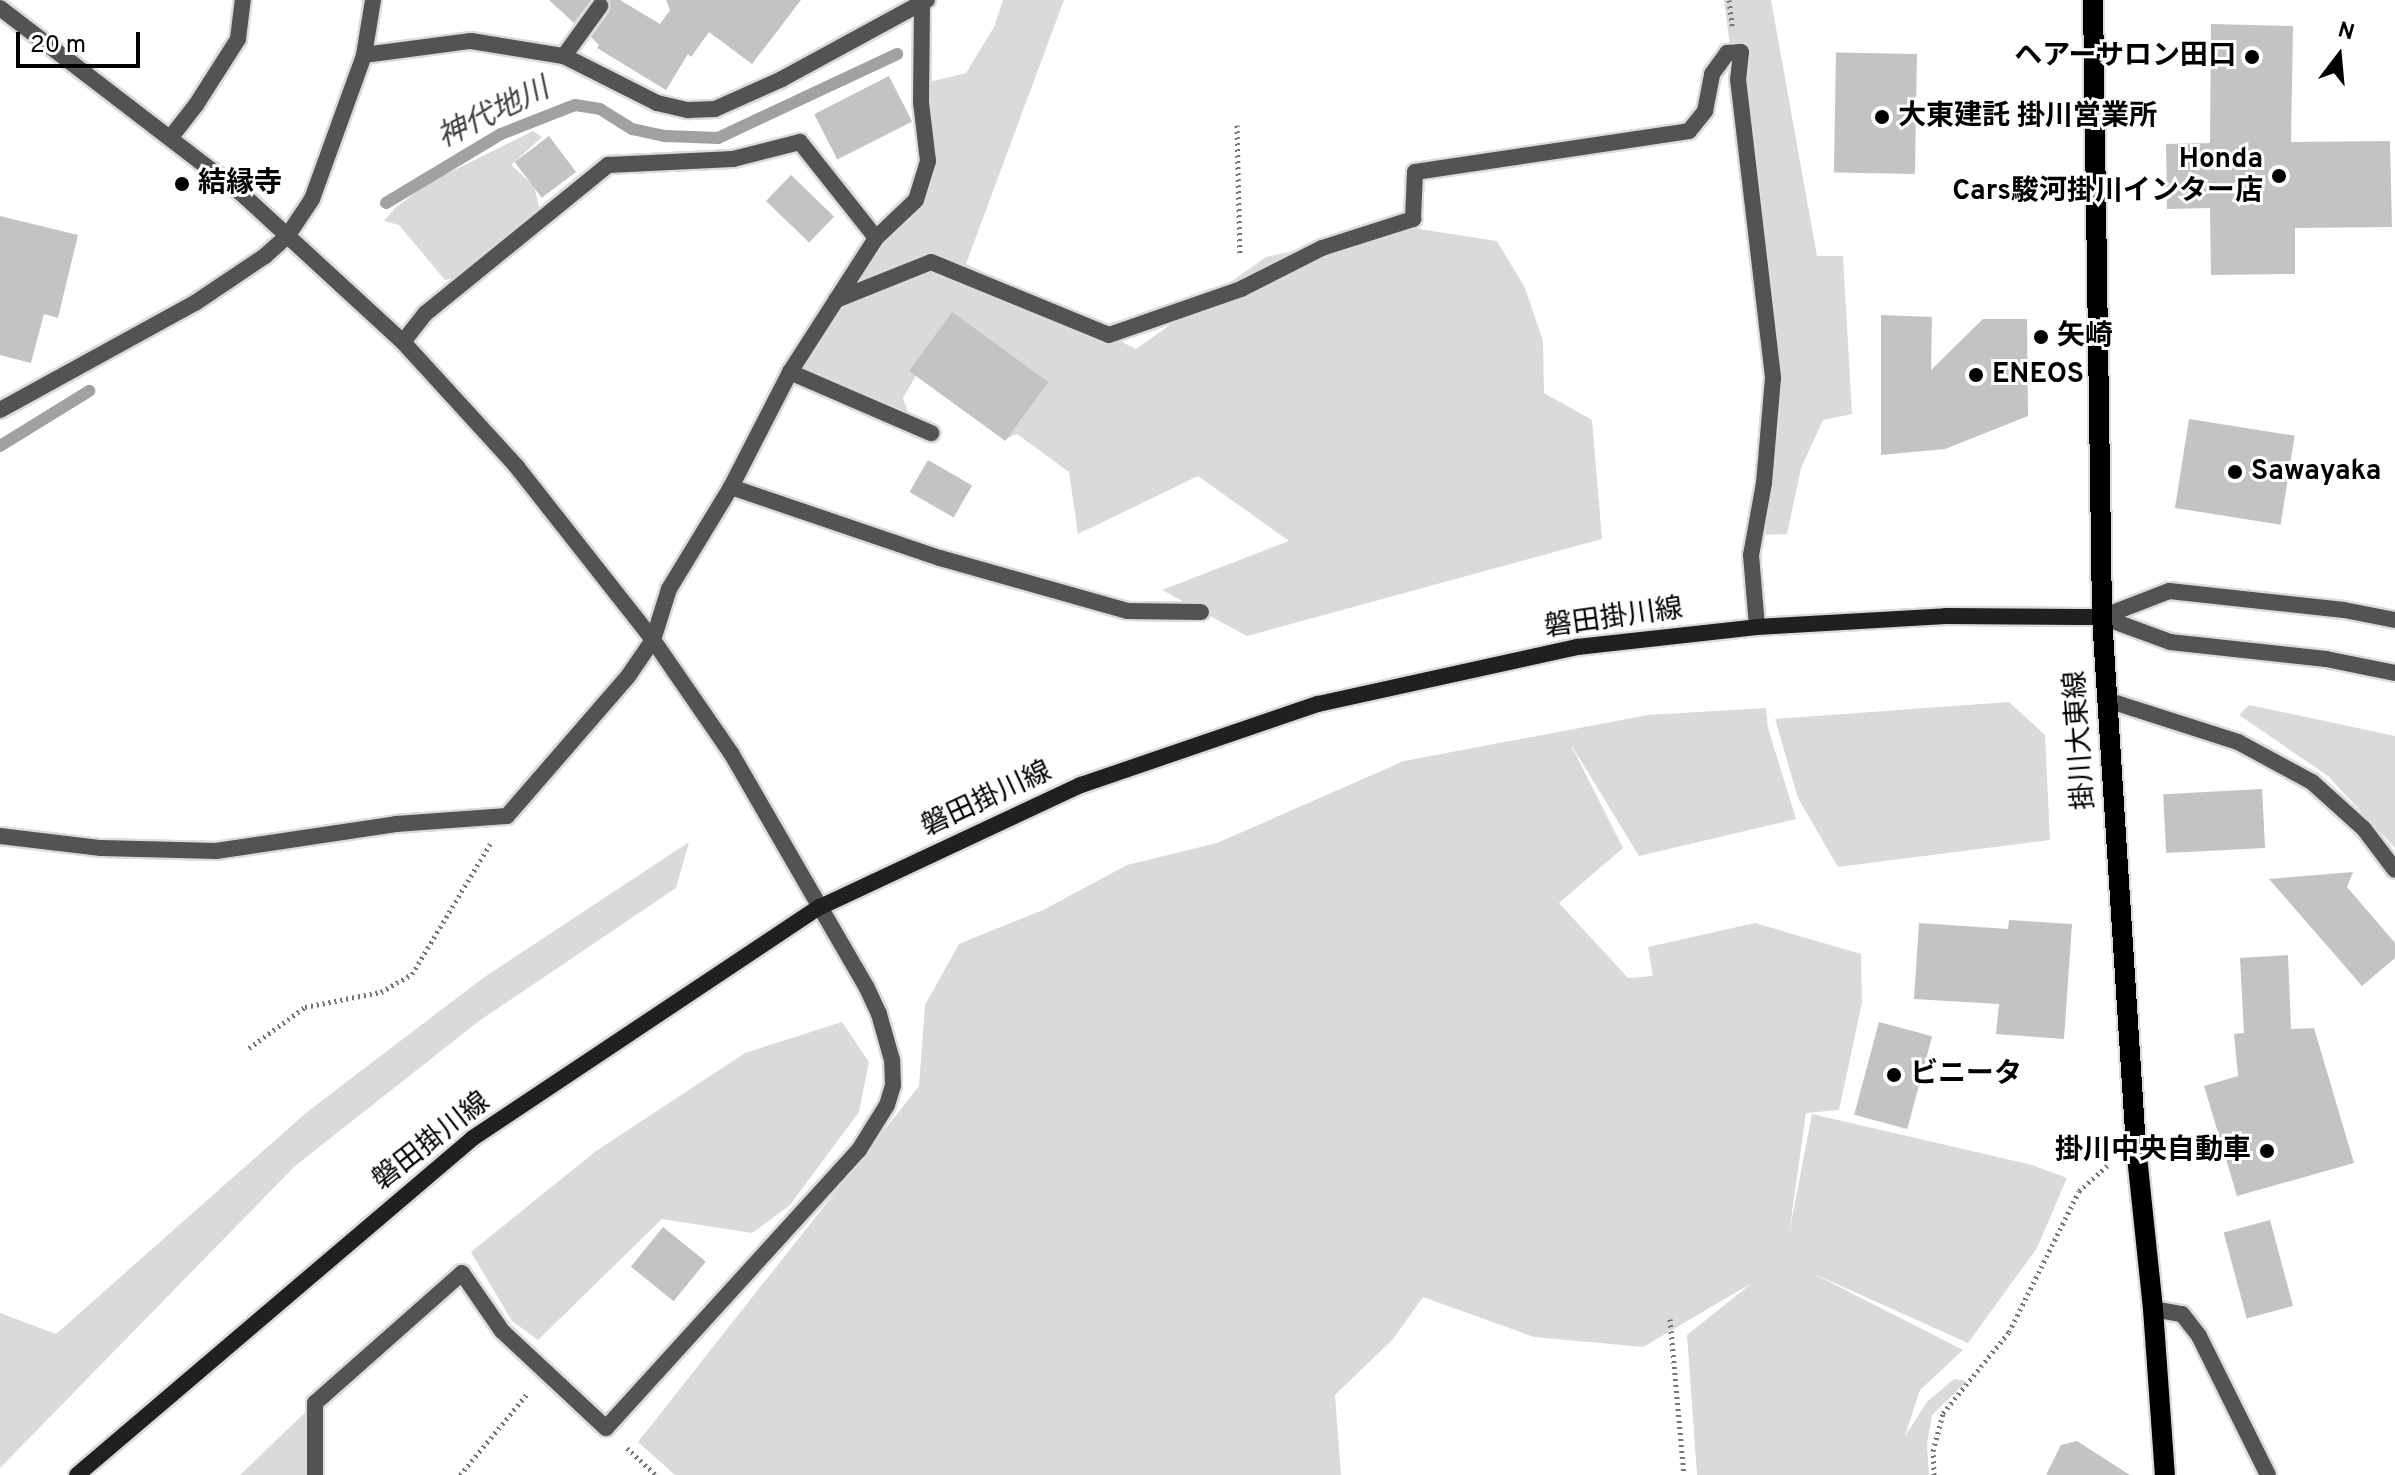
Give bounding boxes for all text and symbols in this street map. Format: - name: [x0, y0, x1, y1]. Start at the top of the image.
- scale bar: [20, 16, 144, 66]
- north arrow: [2299, 16, 2379, 96]
- text: N: [2334, 17, 2357, 48]
- text: 20 m: [30, 31, 86, 61]
- place label: ヘアーサロン田口: [2014, 40, 2236, 74]
- marker: ヘアーサロン田口: [2243, 48, 2261, 66]
- water label: 神代地川: [432, 73, 556, 157]
- place label: 大東建託 掛川営業所: [1898, 100, 2157, 134]
- marker: 大東建託 掛川営業所: [1873, 108, 1891, 126]
- place label: Honda Cars駿河掛川インター店: [1952, 143, 2263, 209]
- place label: 結縁寺: [198, 167, 282, 201]
- marker: Honda Cars駿河掛川インター店: [2270, 167, 2288, 185]
- marker: 結縁寺: [173, 175, 191, 193]
- place label: 矢崎: [2057, 320, 2113, 354]
- marker: 矢崎: [2032, 328, 2050, 346]
- place label: ENEOS: [1992, 358, 2084, 392]
- marker: ENEOS: [1967, 366, 1985, 384]
- place label: Sawayaka: [2251, 455, 2381, 489]
- marker: Sawayaka: [2226, 463, 2244, 481]
- street label: 磐田掛川線: [1542, 593, 1686, 645]
- street label: 掛川大東線: [2059, 669, 2103, 811]
- street label: 磐田掛川線: [916, 755, 1058, 845]
- place label: ビニータ: [1910, 1058, 2022, 1092]
- marker: ビニータ: [1885, 1066, 1903, 1084]
- street label: 磐田掛川線: [366, 1086, 498, 1198]
- place label: 掛川中央自動車: [2055, 1134, 2251, 1168]
- marker: 掛川中央自動車: [2258, 1142, 2276, 1160]

